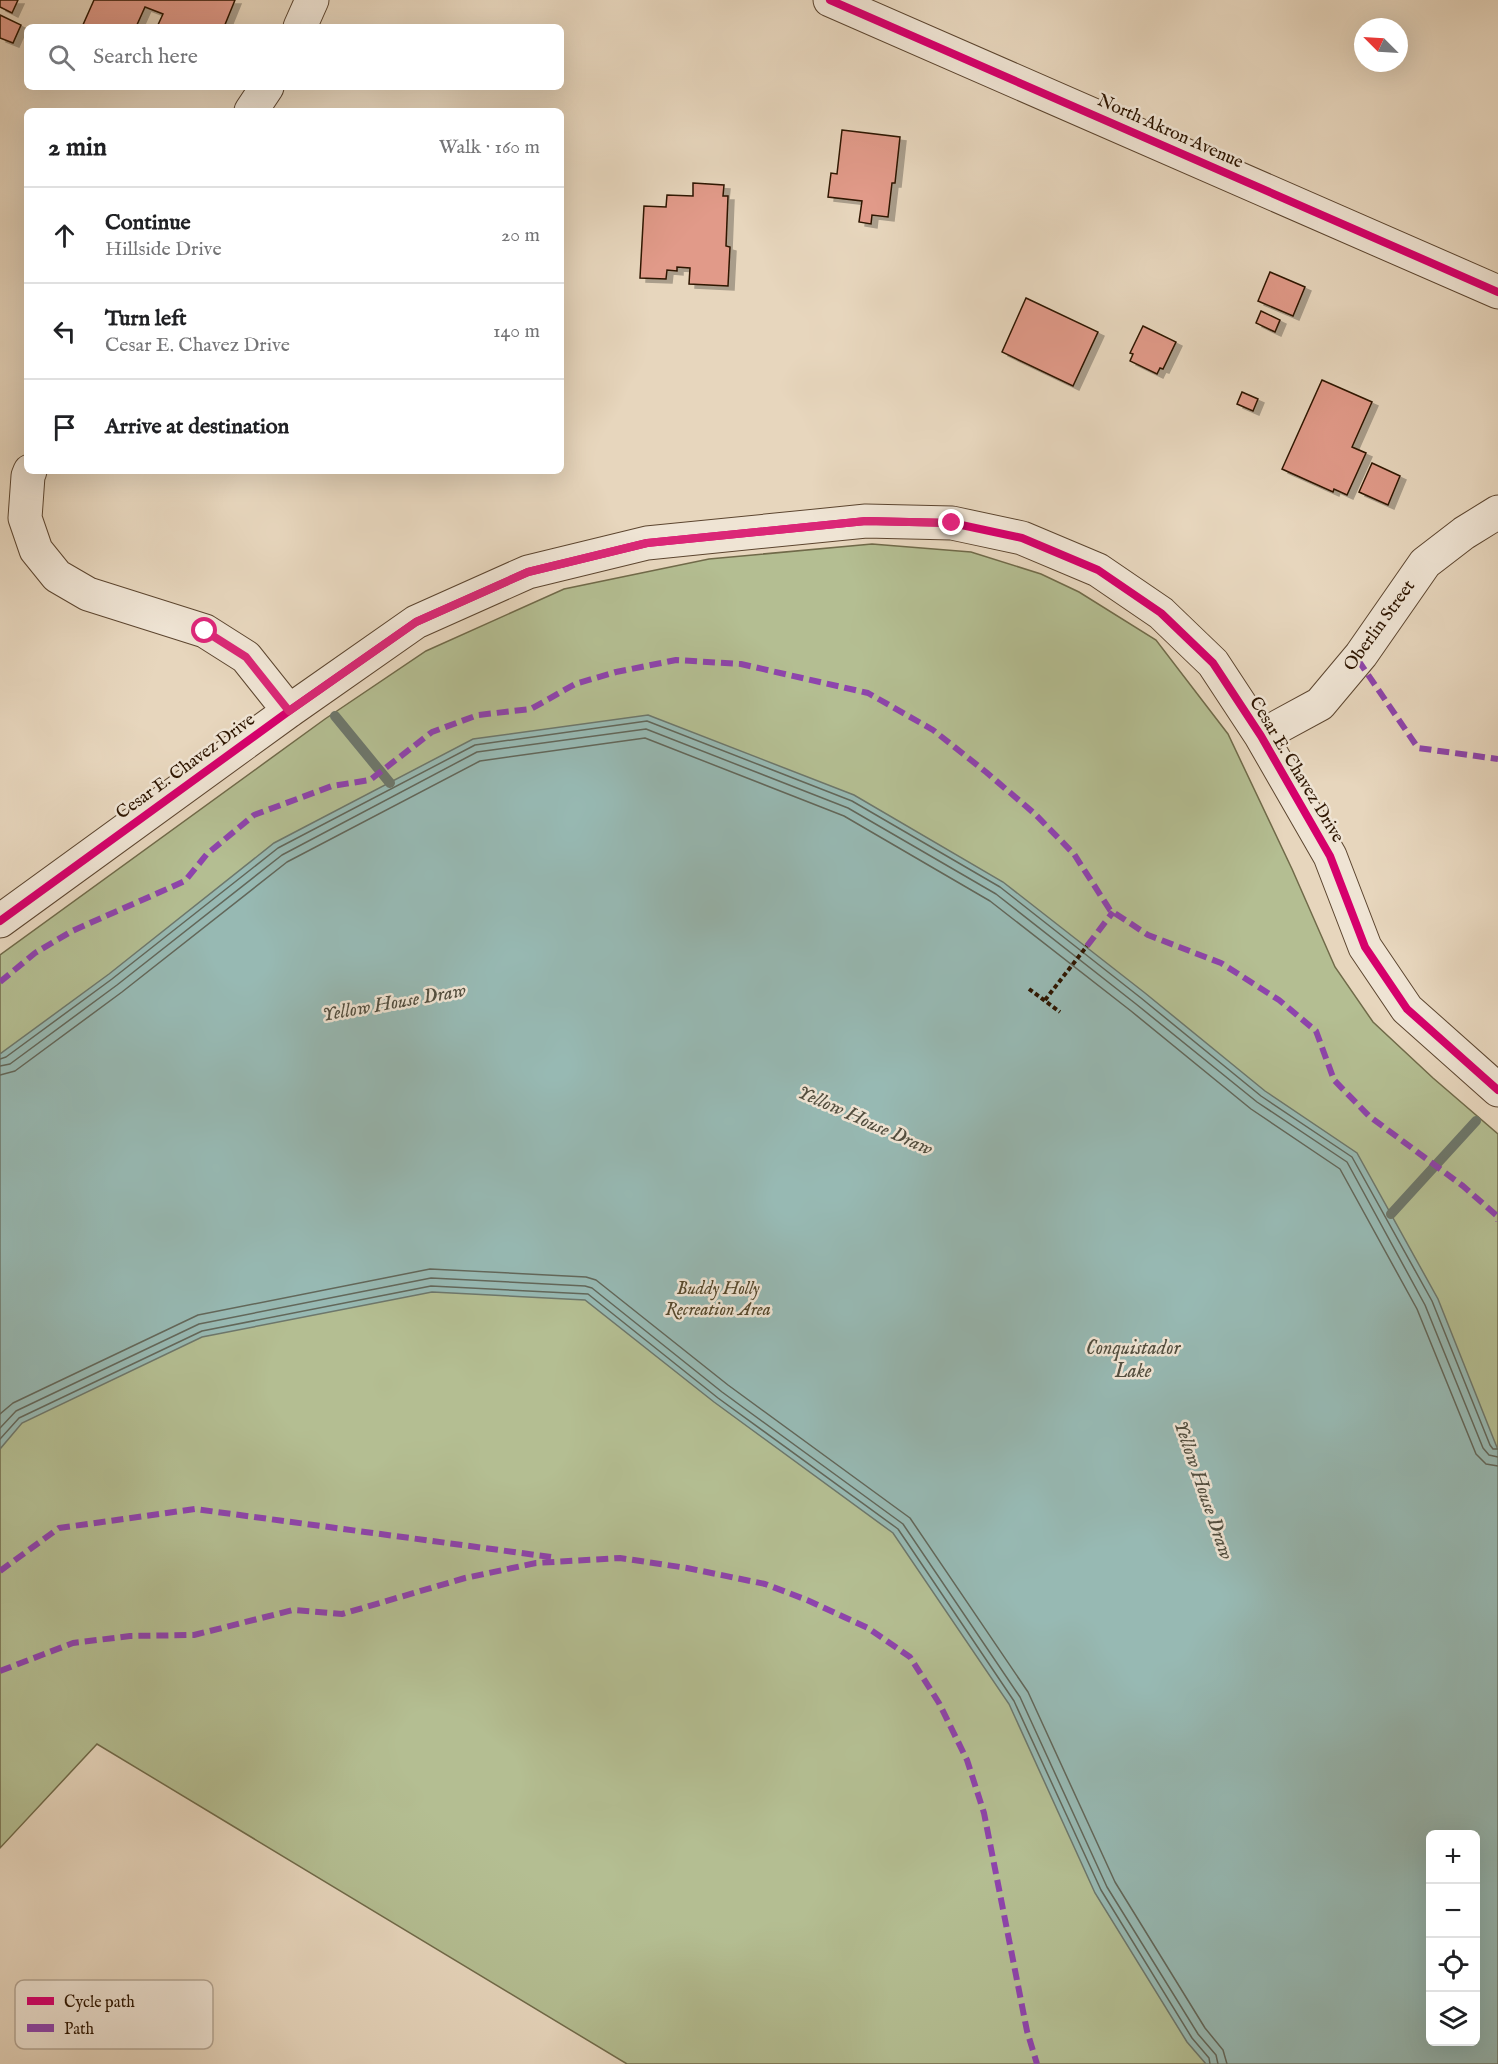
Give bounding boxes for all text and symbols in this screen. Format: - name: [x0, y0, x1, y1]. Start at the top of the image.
- north arrow: [1354, 18, 1408, 72]
- search box: [24, 24, 564, 90]
- icon: search: [45, 41, 78, 74]
- text: Search here: [93, 43, 198, 71]
- street label: North Akron Avenue: [1093, 89, 1247, 175]
- text: 2 min: [48, 131, 107, 164]
- text: Walk · 160 m: [439, 135, 540, 160]
- text: Continue: [105, 209, 191, 237]
- icon: ahead: [48, 219, 81, 252]
- text: 20 m: [501, 223, 540, 248]
- text: Hillside Drive: [105, 237, 222, 262]
- text: Turn left: [105, 305, 187, 333]
- icon: left: [48, 315, 81, 348]
- text: 140 m: [493, 319, 540, 344]
- text: Cesar E. Chavez Drive: [105, 333, 290, 358]
- icon: arrive: [48, 411, 81, 444]
- text: Arrive at destination: [105, 413, 289, 441]
- route end: [938, 509, 964, 535]
- street label: Oberlin Street: [1339, 576, 1421, 676]
- route start: [191, 617, 217, 643]
- street label: Cesar E. Chavez Drive: [1243, 693, 1349, 847]
- street label: Cesar E. Chavez Drive: [112, 709, 260, 825]
- water label: Yellow House Draw: [320, 978, 468, 1028]
- water label: Yellow House Draw: [794, 1080, 937, 1162]
- park label: Buddy Holly Recreation Area: [665, 1278, 771, 1322]
- water label: Conquistador Lake: [1086, 1336, 1181, 1384]
- water label: Yellow House Draw: [1168, 1417, 1239, 1563]
- map controls: [1426, 1830, 1480, 2046]
- button: +: [1426, 1830, 1480, 1884]
- button: −: [1426, 1884, 1480, 1938]
- button: locate: [1426, 1938, 1480, 1992]
- legend: [15, 1980, 213, 2049]
- button: layers: [1426, 1992, 1480, 2046]
- text: Cycle path: [64, 1993, 135, 2013]
- text: Path: [64, 2020, 95, 2040]

